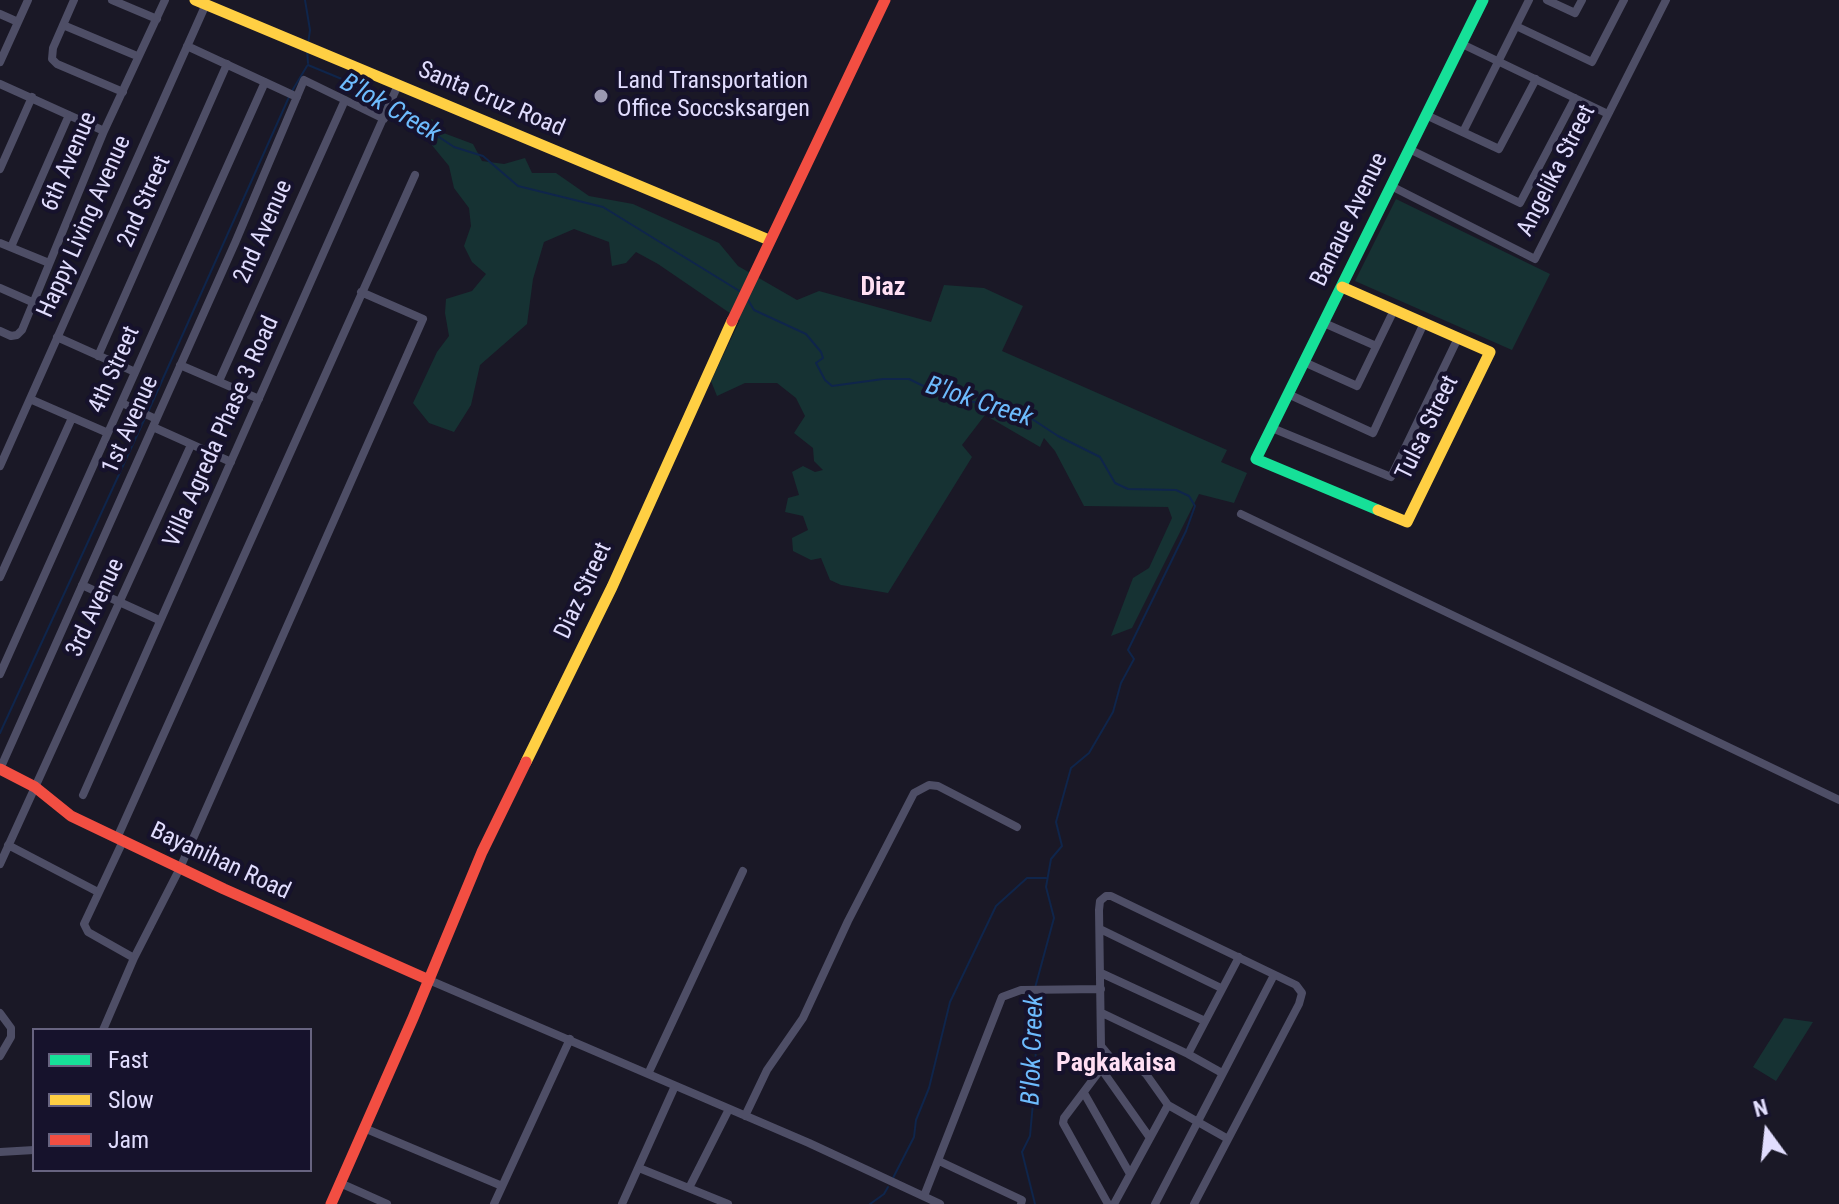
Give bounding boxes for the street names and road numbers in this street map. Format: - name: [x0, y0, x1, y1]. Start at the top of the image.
- street label: Santa Cruz Road: [413, 56, 569, 144]
- street label: Angelika Street: [1512, 100, 1602, 242]
- street label: 6th Avenue: [36, 108, 104, 216]
- street label: Happy Living Avenue: [32, 132, 138, 322]
- street label: Banaue Avenue: [1305, 148, 1395, 292]
- street label: 2nd Street: [112, 152, 178, 252]
- street label: 2nd Avenue: [228, 176, 300, 288]
- street label: Villa Agreda Phase 3 Road: [158, 312, 286, 552]
- street label: 4th Street: [83, 322, 147, 418]
- street label: 1st Avenue: [97, 371, 165, 479]
- street label: Tulsa Street: [1390, 371, 1466, 485]
- street label: Diaz Street: [549, 538, 619, 644]
- street label: 3rd Avenue: [61, 554, 131, 662]
- street label: Bayanihan Road: [145, 817, 295, 907]

